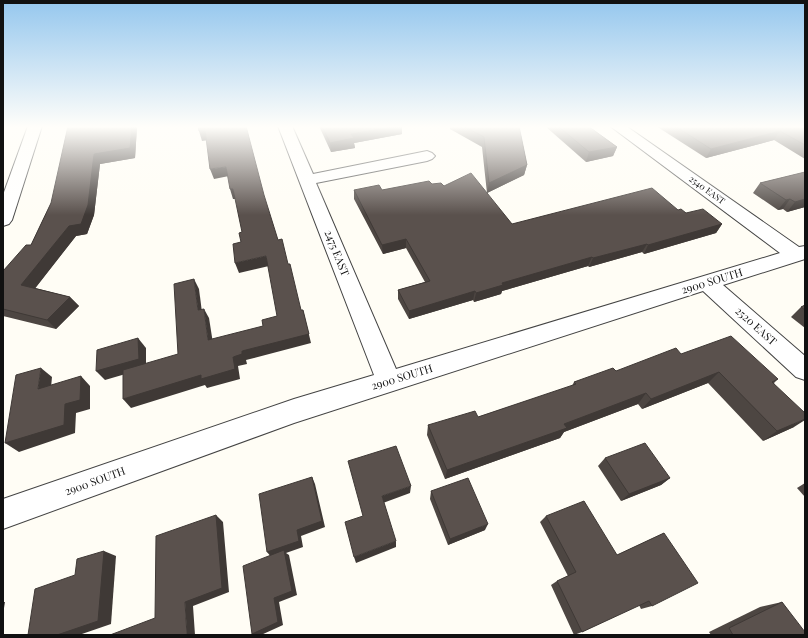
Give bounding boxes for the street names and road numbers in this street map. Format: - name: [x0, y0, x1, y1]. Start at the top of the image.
- street label: 2540 EAST: [687, 172, 728, 207]
- street label: 2475 EAST: [321, 227, 354, 278]
- street label: 2900 SOUTH: [679, 264, 744, 297]
- street label: 2520 EAST: [732, 303, 780, 348]
- street label: 2900 SOUTH: [369, 360, 434, 393]
- street label: 2900 SOUTH: [62, 463, 127, 498]

